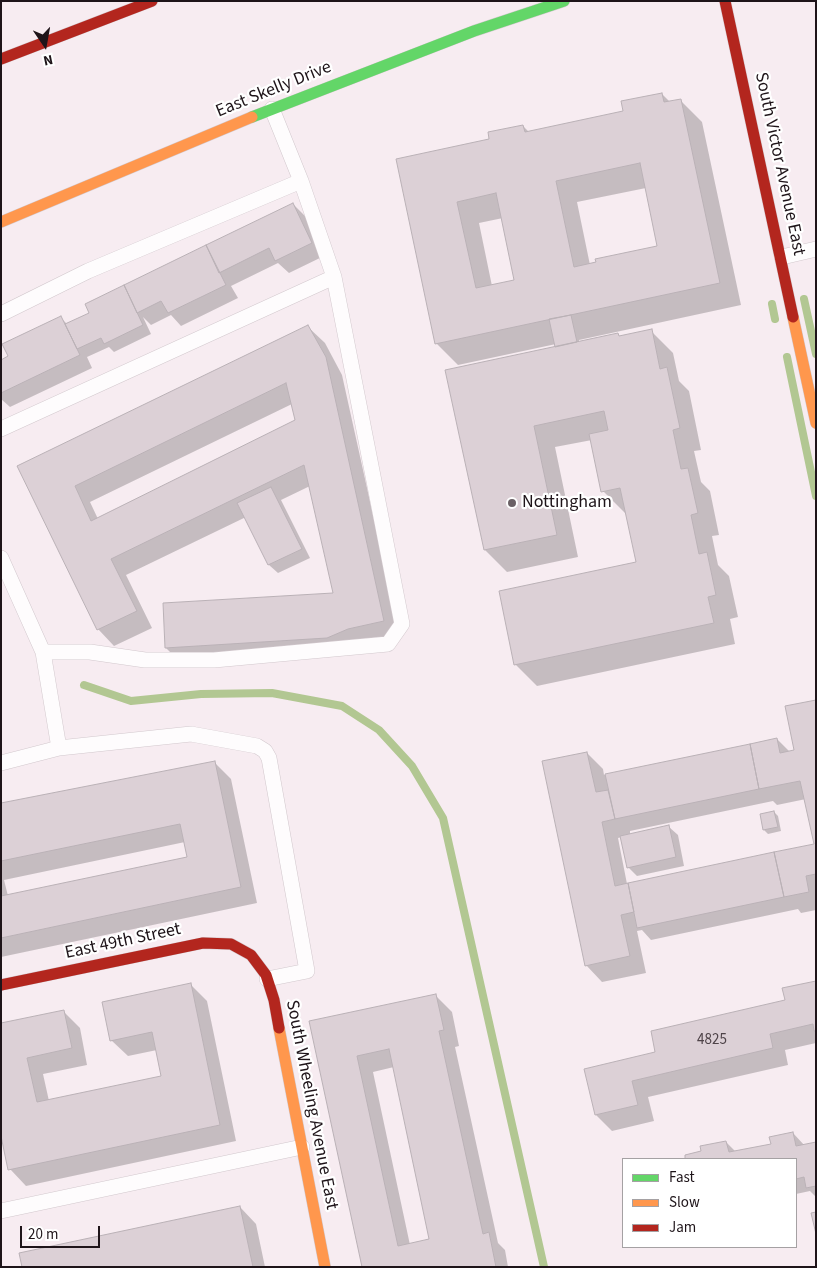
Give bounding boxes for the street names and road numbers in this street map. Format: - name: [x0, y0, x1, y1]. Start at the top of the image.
- street label: East Skelly Drive: [213, 57, 335, 123]
- street label: South Victor Avenue East: [749, 70, 809, 258]
- street label: East 49th Street: [63, 919, 183, 965]
- street label: South Wheeling Avenue East: [280, 998, 342, 1212]

